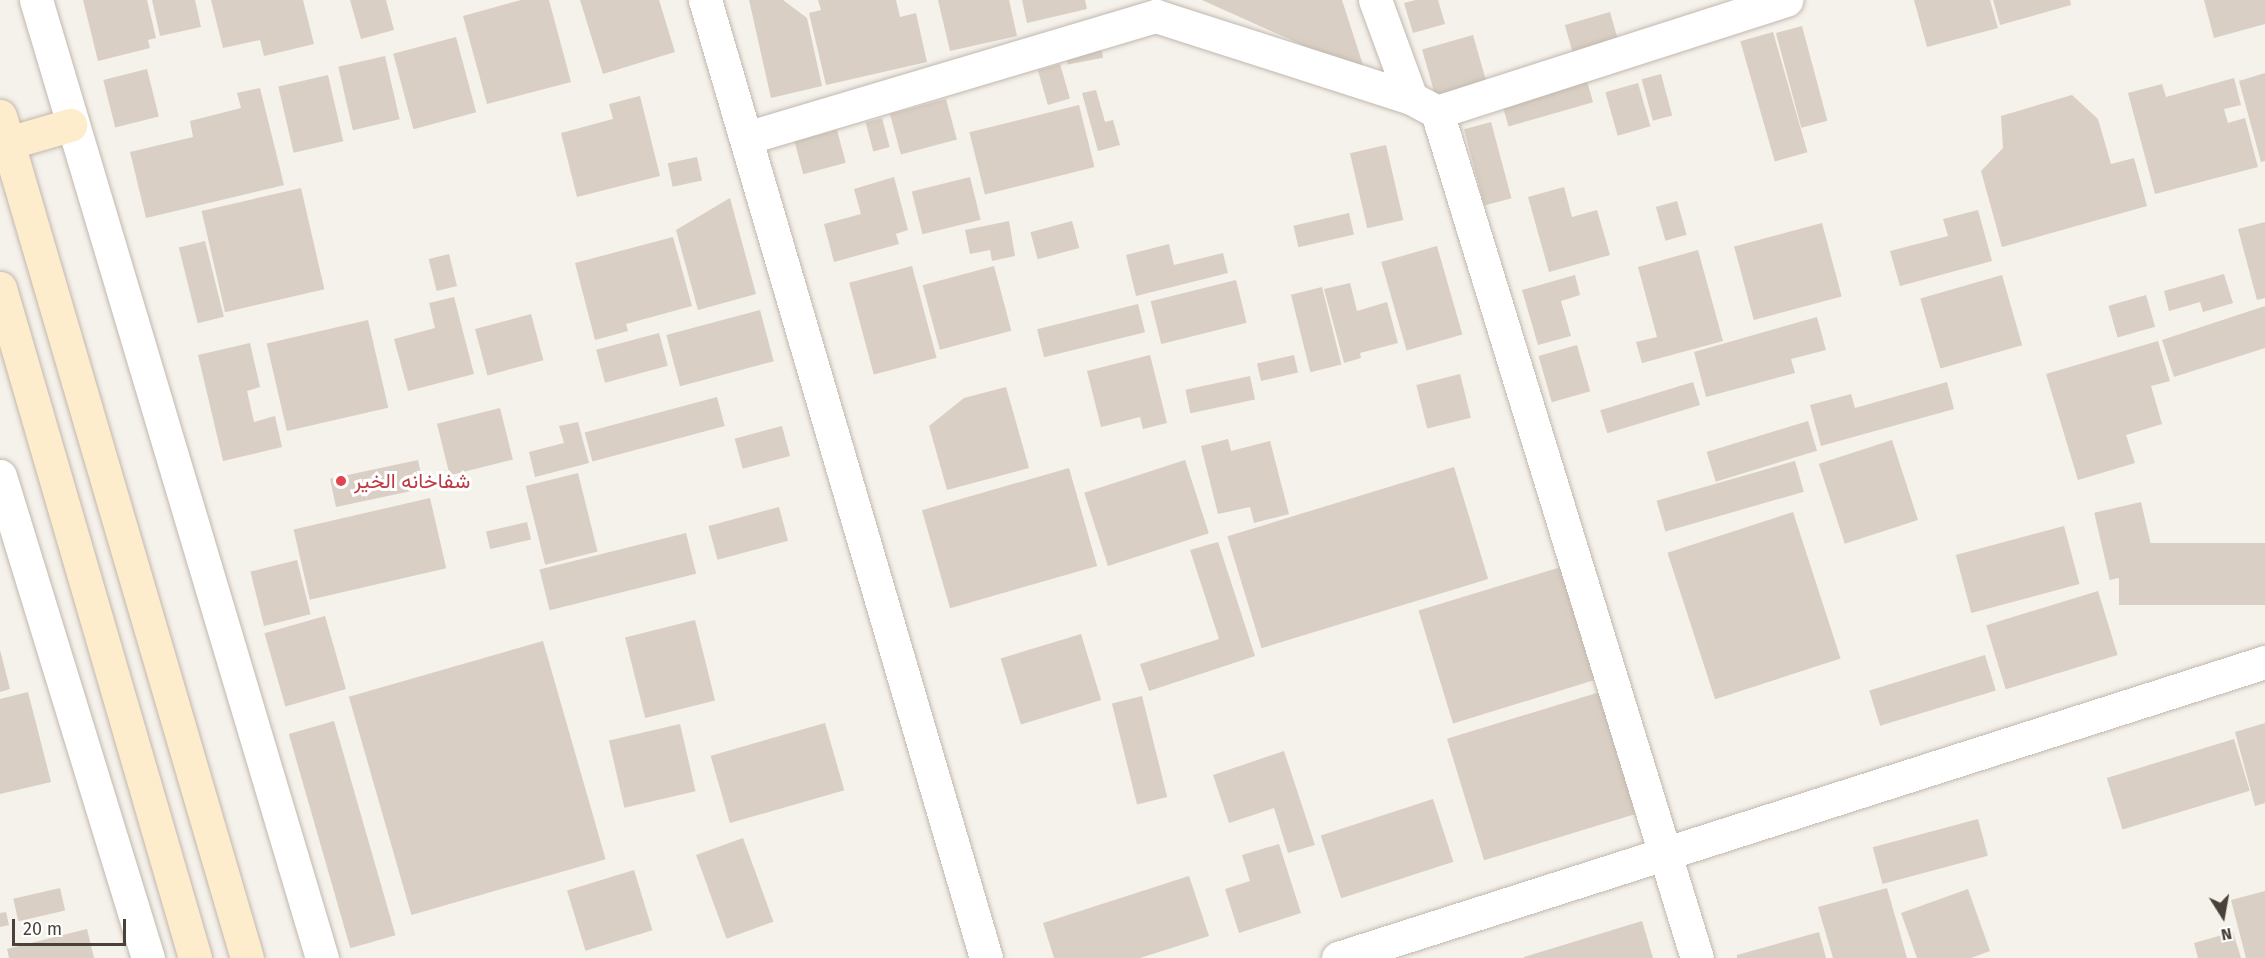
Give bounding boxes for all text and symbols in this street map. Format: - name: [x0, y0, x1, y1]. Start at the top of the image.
- place label: شفاخانه الخیر: [354, 468, 470, 494]
- marker: شفاخانه الخیر: [332, 472, 350, 490]
- north arrow: [2193, 886, 2253, 946]
- scale bar: [15, 907, 129, 945]
- text: 20 m: [23, 918, 62, 940]
- text: N: [2220, 924, 2234, 944]

